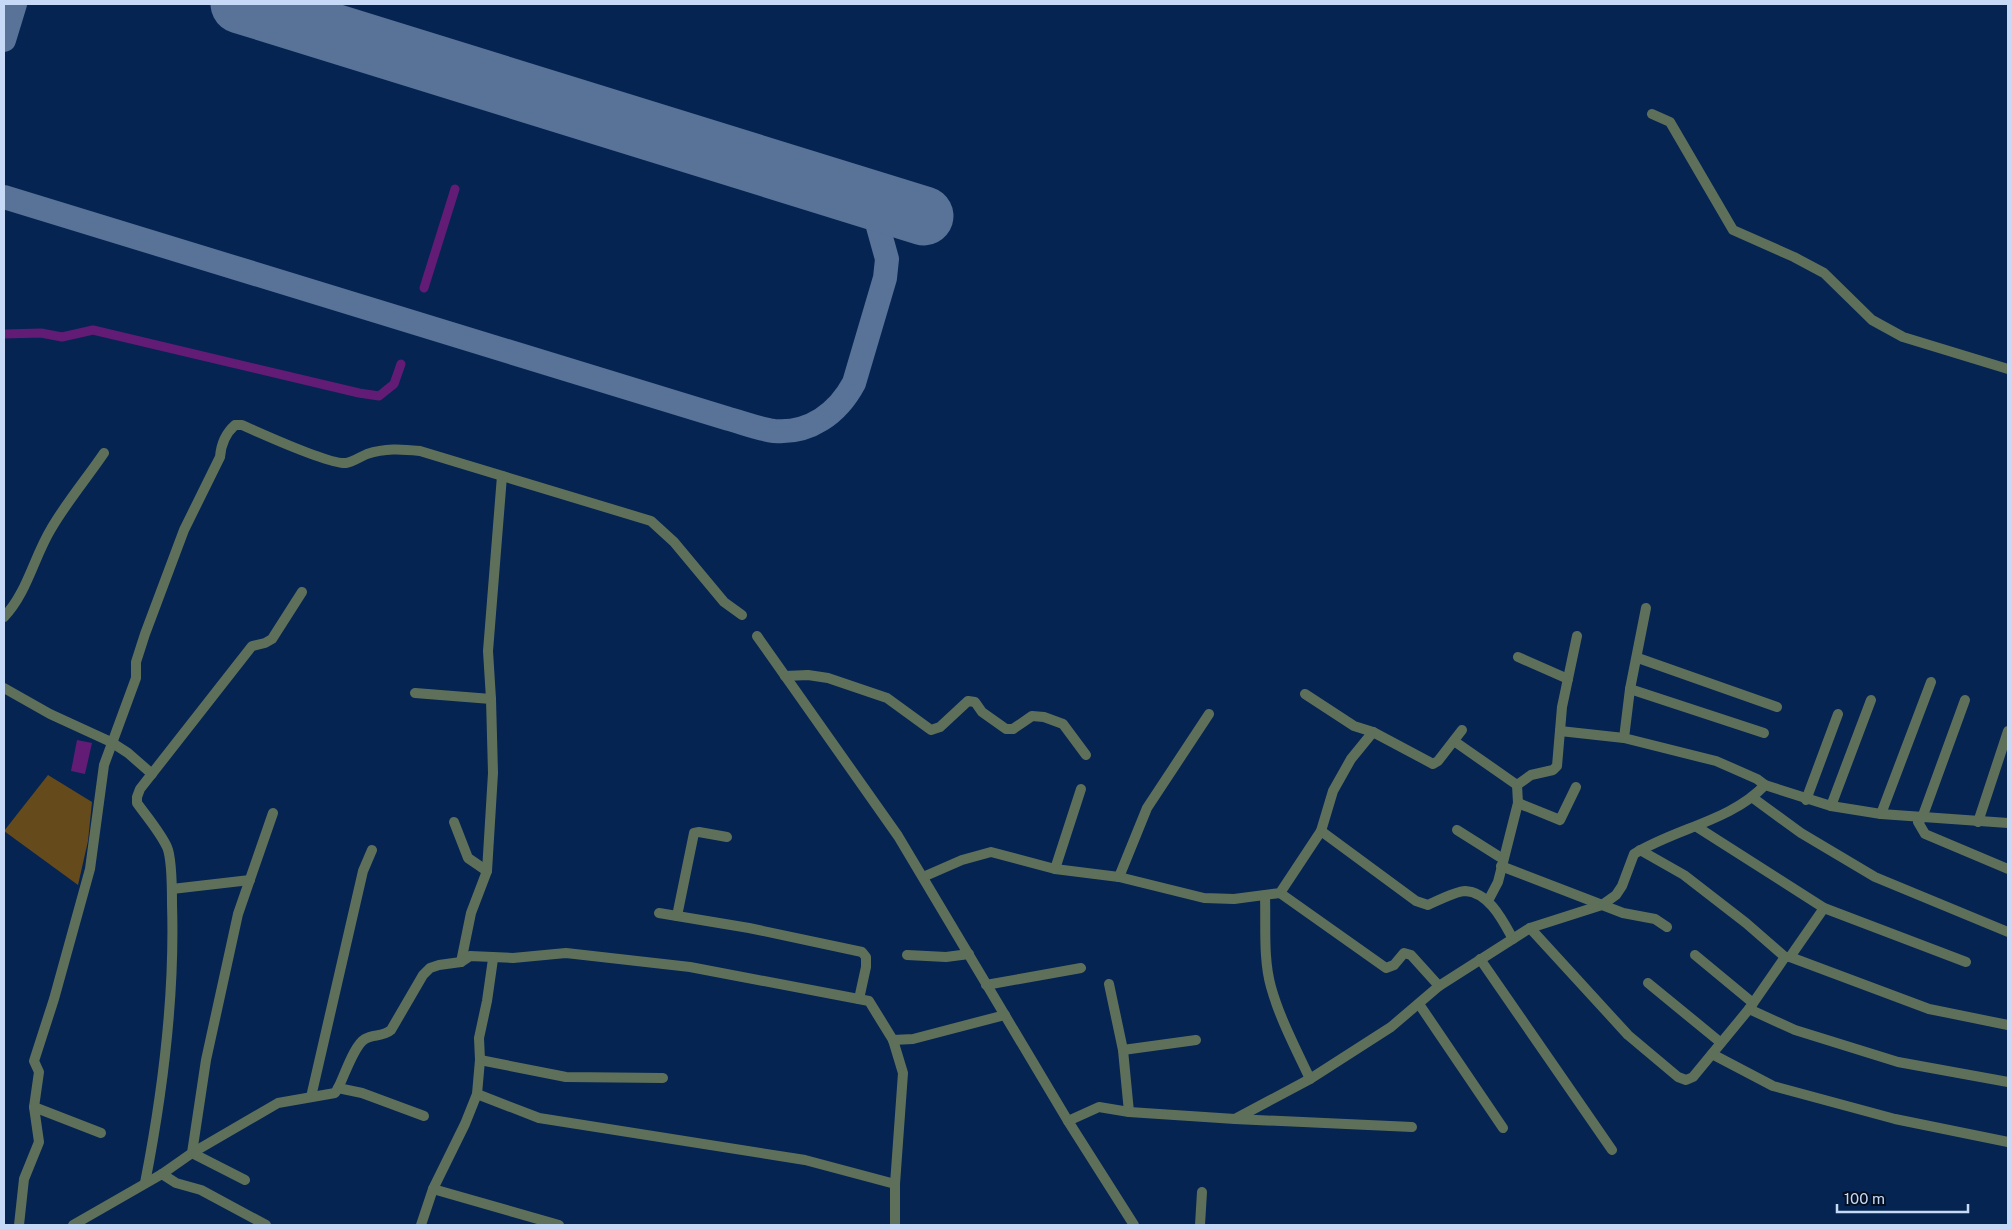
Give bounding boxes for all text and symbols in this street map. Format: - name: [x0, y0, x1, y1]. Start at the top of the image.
- scale bar: [1837, 1182, 1968, 1214]
- text: 100 m: [1844, 1190, 1885, 1207]

